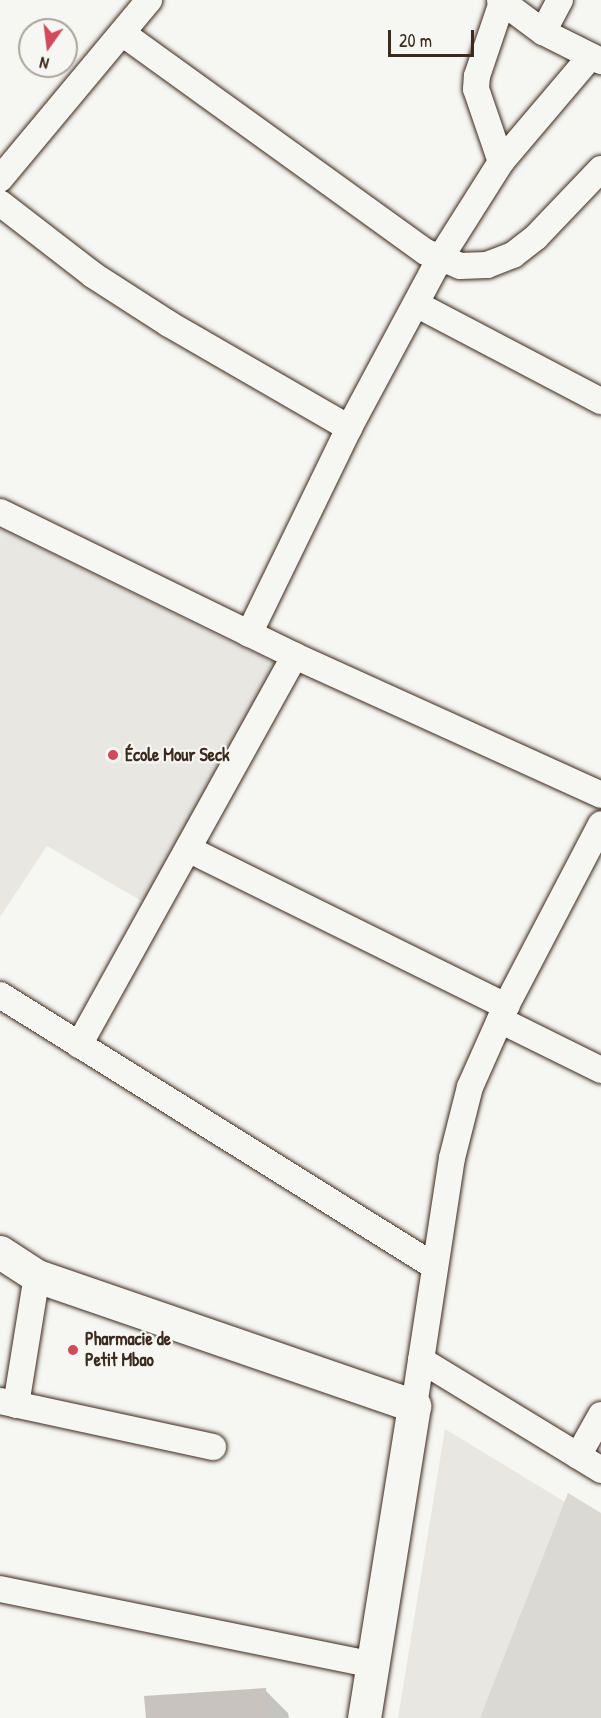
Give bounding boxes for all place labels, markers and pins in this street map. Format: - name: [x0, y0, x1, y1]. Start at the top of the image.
- place label: École Mour Seck: [125, 744, 229, 766]
- marker: École Mour Seck: [106, 748, 120, 762]
- place label: Pharmacie de Petit Mbao: [85, 1329, 171, 1372]
- marker: Pharmacie de Petit Mbao: [66, 1343, 80, 1357]

